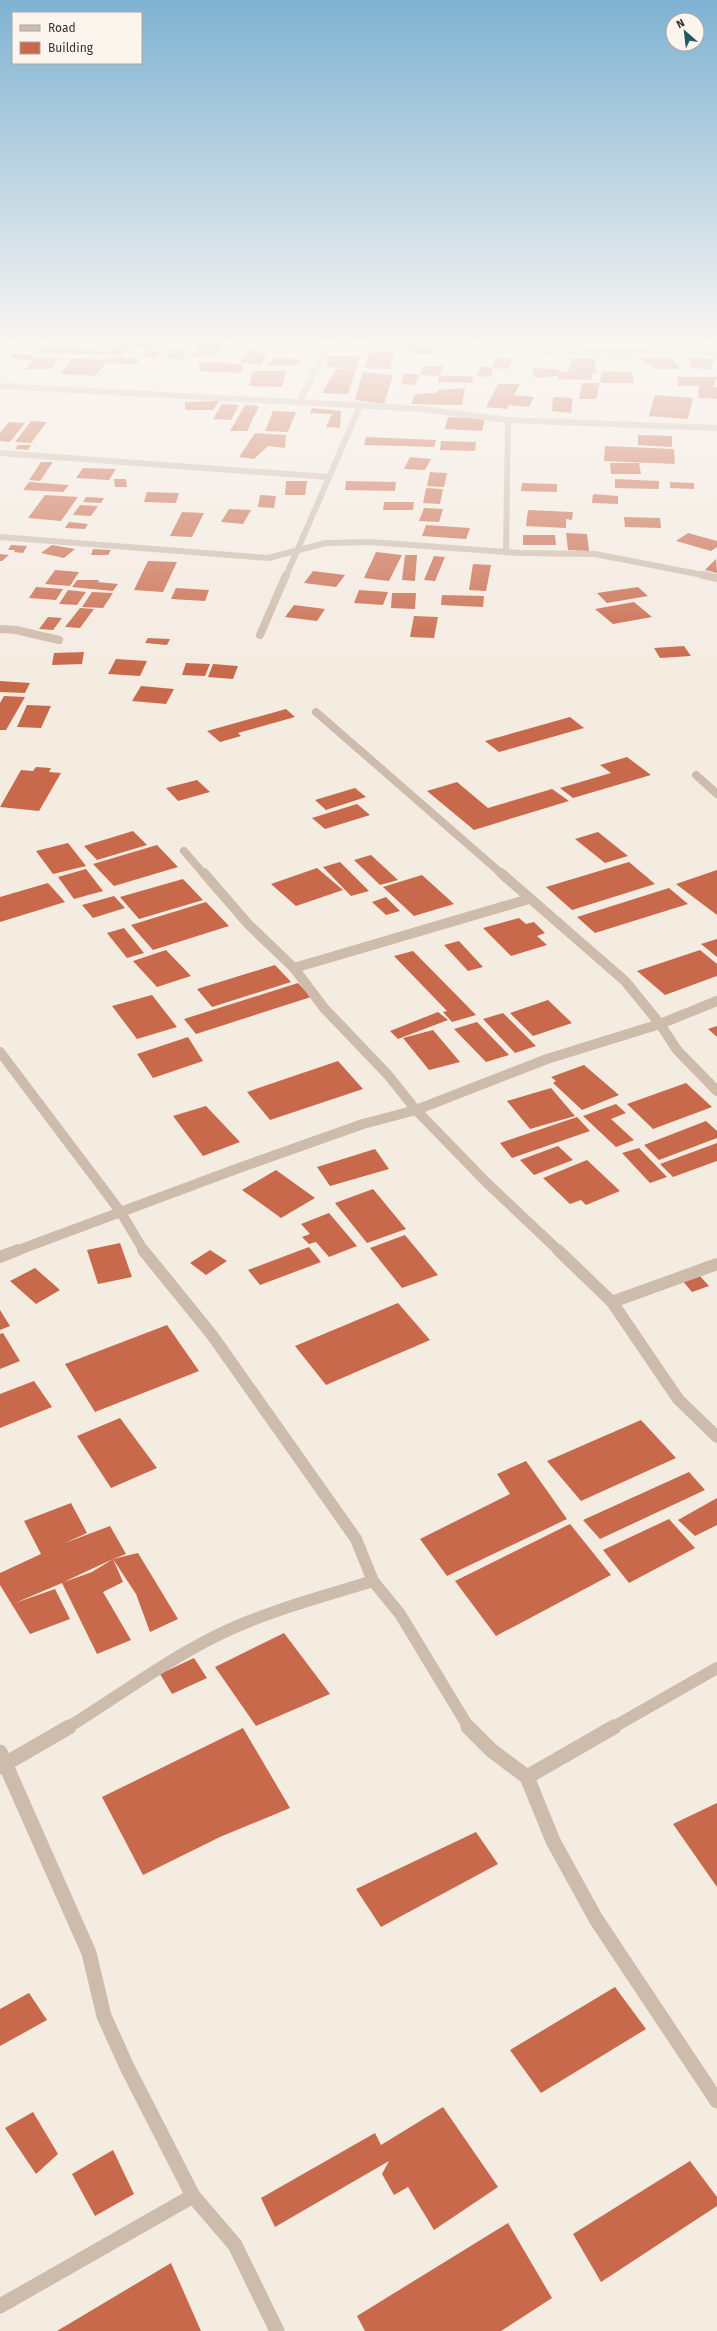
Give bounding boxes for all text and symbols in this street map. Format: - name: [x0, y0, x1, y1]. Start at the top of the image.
- legend: [12, 12, 142, 64]
- north arrow: [665, 12, 705, 52]
- text: N: [674, 16, 687, 31]
- text: Road: [48, 21, 76, 35]
- text: Building: [48, 41, 94, 55]

